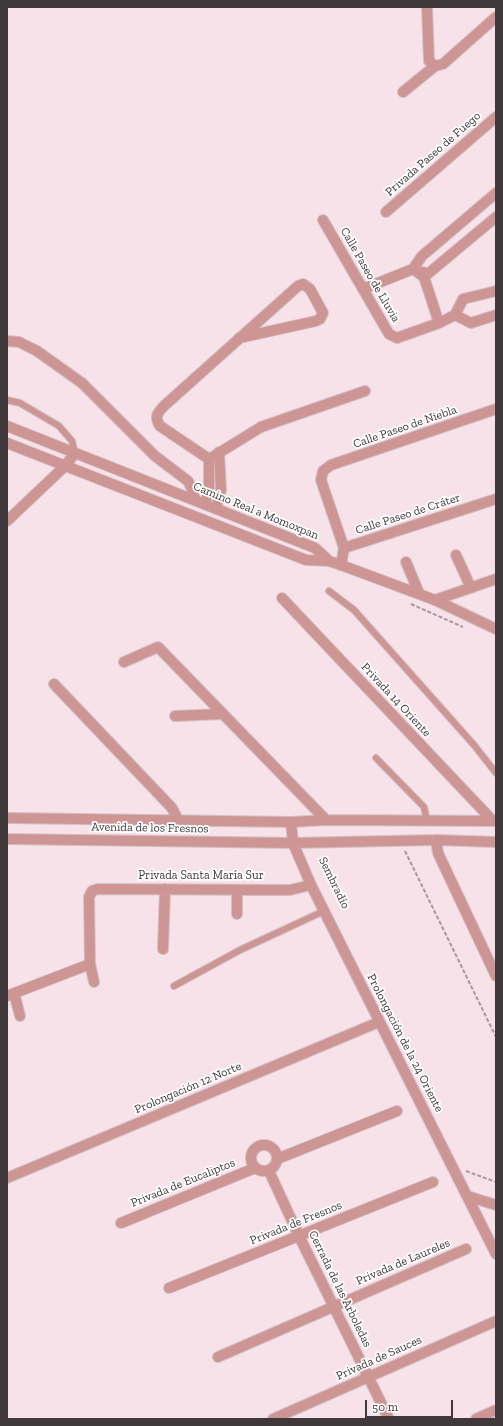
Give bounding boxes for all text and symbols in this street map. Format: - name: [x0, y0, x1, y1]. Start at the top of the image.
- street label: Privada Paseo de Fuego: [383, 109, 483, 199]
- street label: Calle Paseo de Lluvia: [337, 225, 403, 325]
- street label: Calle Paseo de Niebla: [351, 403, 459, 451]
- street label: Camino Real a Momoxpan: [191, 479, 321, 543]
- street label: Calle Paseo de Cráter: [354, 490, 462, 538]
- street label: Privada 14 Oriente: [358, 660, 434, 740]
- street label: Avenida de los Fresnos: [91, 820, 209, 836]
- street label: Sembradío: [315, 855, 353, 911]
- street label: Privada Santa María Sur: [138, 869, 264, 883]
- street label: Prolongación de la 24 Oriente: [364, 972, 446, 1114]
- street label: Prolongación 12 Norte: [132, 1059, 244, 1117]
- street label: Privada de Eucaliptos: [129, 1155, 237, 1211]
- street label: Privada de Fresnos: [248, 1198, 344, 1248]
- street label: Cerrada de las Arboledas: [305, 1228, 375, 1350]
- street label: Privada de Laureles: [354, 1236, 452, 1288]
- street label: Privada de Sauces: [334, 1333, 424, 1383]
- scale bar: [367, 1392, 455, 1418]
- text: 50 m: [372, 1400, 398, 1414]

